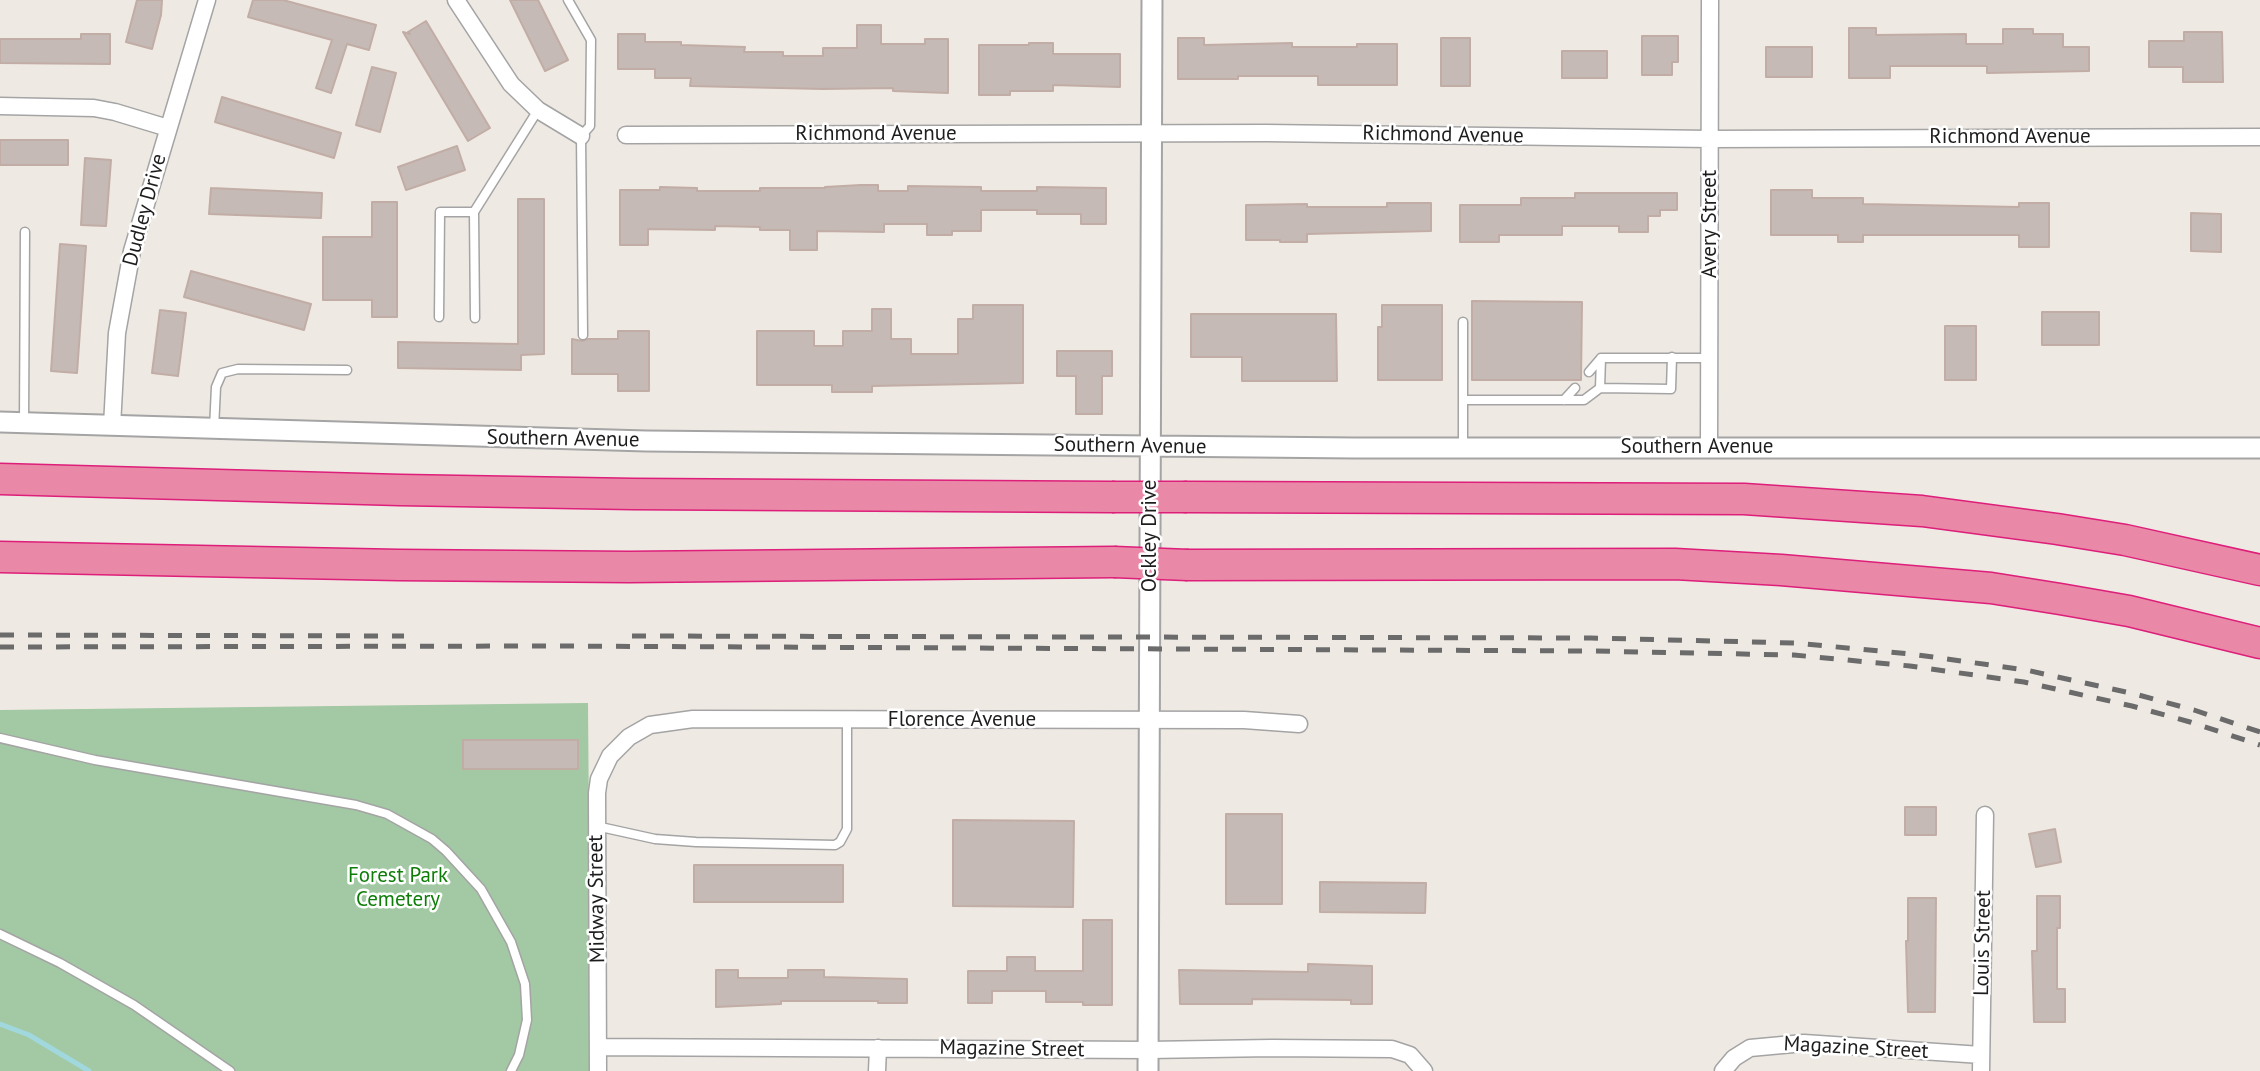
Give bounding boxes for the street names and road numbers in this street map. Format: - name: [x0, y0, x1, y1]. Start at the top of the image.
- street label: Richmond Avenue: [795, 121, 957, 147]
- street label: Richmond Avenue: [1362, 121, 1524, 149]
- street label: Richmond Avenue: [1929, 124, 2091, 150]
- street label: Dudley Drive: [118, 151, 172, 269]
- street label: Avery Street: [1697, 170, 1723, 278]
- street label: Southern Avenue: [486, 425, 640, 453]
- street label: Southern Avenue: [1053, 432, 1207, 460]
- street label: Southern Avenue: [1621, 434, 1773, 460]
- street label: Ockley Drive: [1137, 480, 1163, 592]
- street label: Florence Avenue: [888, 707, 1036, 733]
- street label: Midway Street: [583, 835, 611, 963]
- street label: Louis Street: [1969, 890, 1997, 996]
- street label: Magazine Street: [1783, 1032, 1929, 1064]
- street label: Magazine Street: [939, 1035, 1085, 1063]

